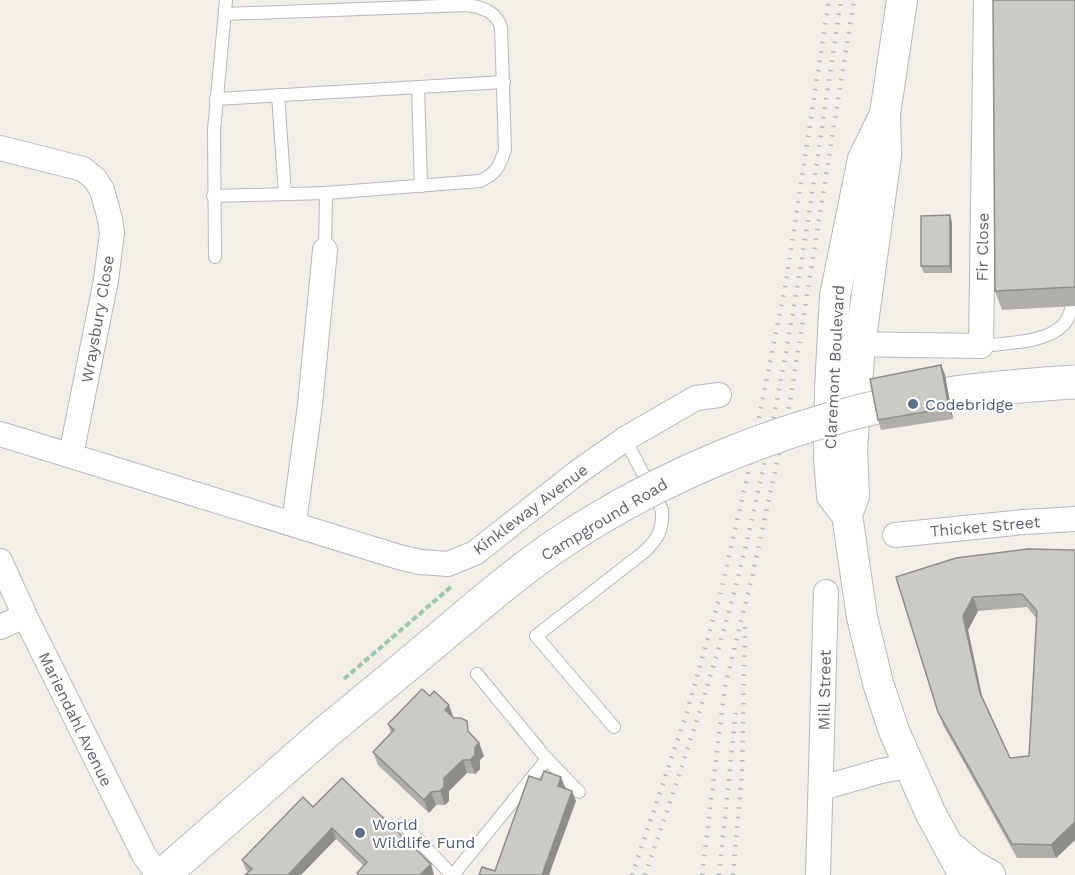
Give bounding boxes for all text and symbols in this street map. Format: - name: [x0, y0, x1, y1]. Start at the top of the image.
- street label: Fir Close: [972, 212, 993, 282]
- street label: Wraysbury Close: [77, 254, 118, 384]
- street label: Claremont Boulevard: [821, 284, 848, 450]
- place label: Codebridge: [925, 395, 1013, 414]
- marker: Codebridge: [906, 397, 920, 411]
- street label: Kinkleway Avenue: [469, 460, 591, 559]
- street label: Campground Road: [538, 474, 671, 565]
- street label: Thicket Street: [929, 512, 1041, 541]
- street label: Mariendahl Avenue: [35, 649, 116, 790]
- street label: Mill Street: [814, 649, 835, 731]
- place label: World Wildlife Fund: [372, 815, 475, 852]
- marker: World Wildlife Fund: [353, 826, 367, 840]

